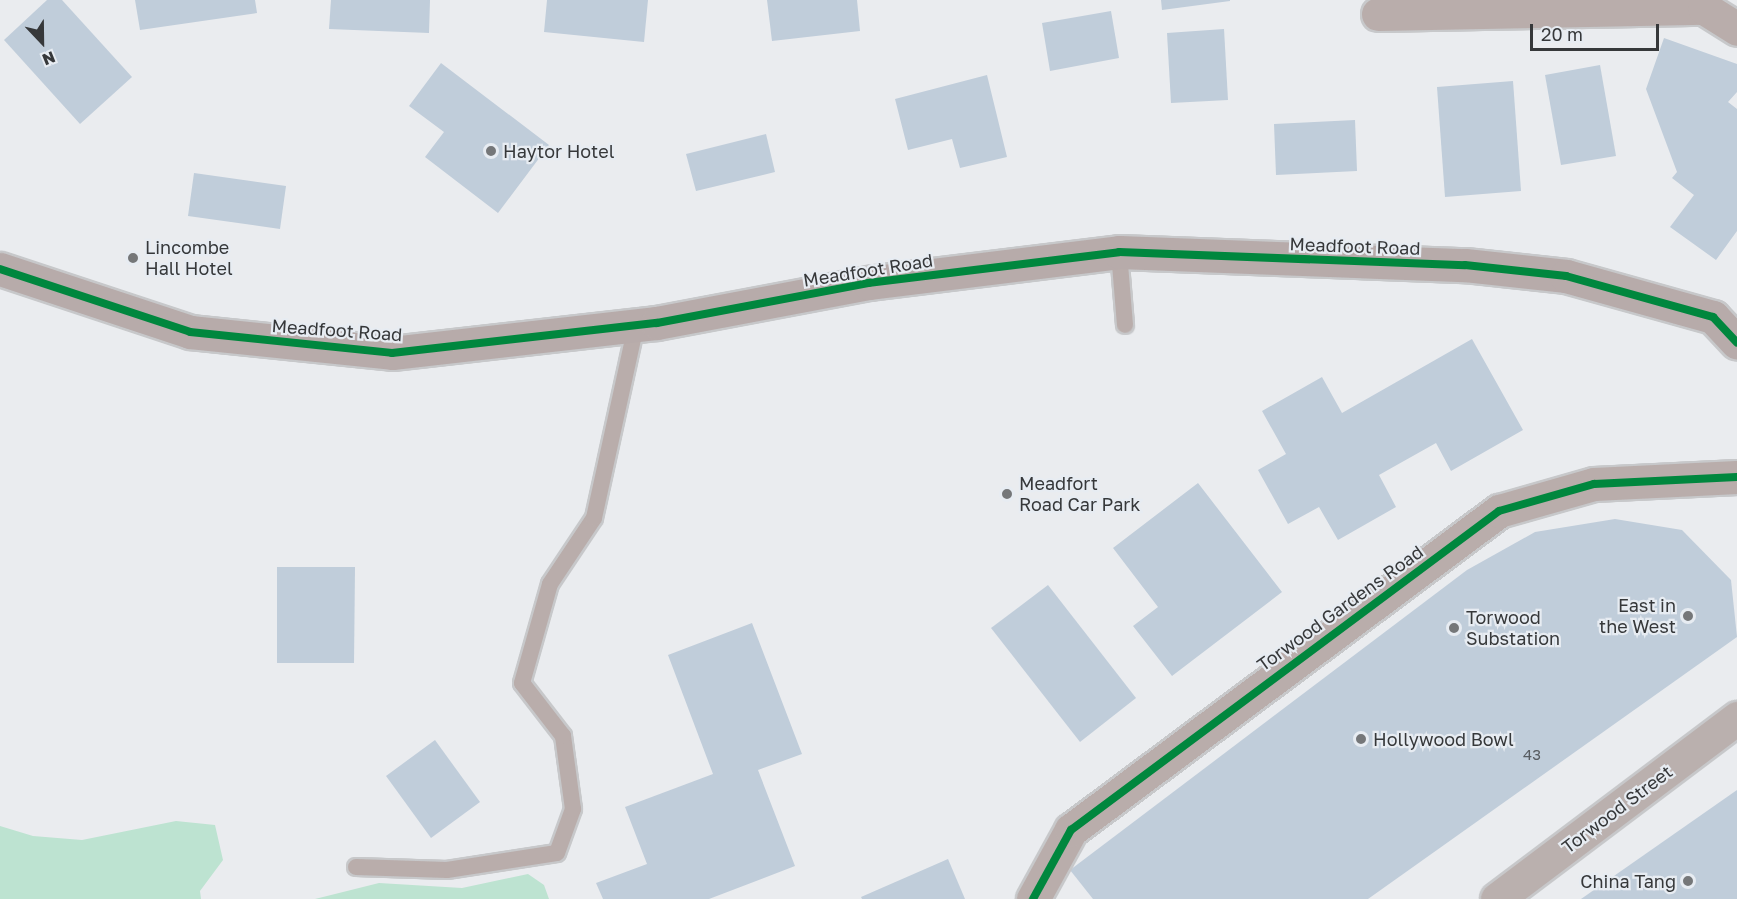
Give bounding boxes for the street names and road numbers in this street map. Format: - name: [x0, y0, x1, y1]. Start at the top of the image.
- street label: Meadfoot Road: [1289, 233, 1421, 259]
- street label: Meadfoot Road: [802, 249, 934, 291]
- street label: Meadfoot Road: [271, 315, 403, 345]
- street label: Torwood Gardens Road: [1253, 541, 1427, 675]
- street label: Torwood Street: [1558, 760, 1676, 858]

